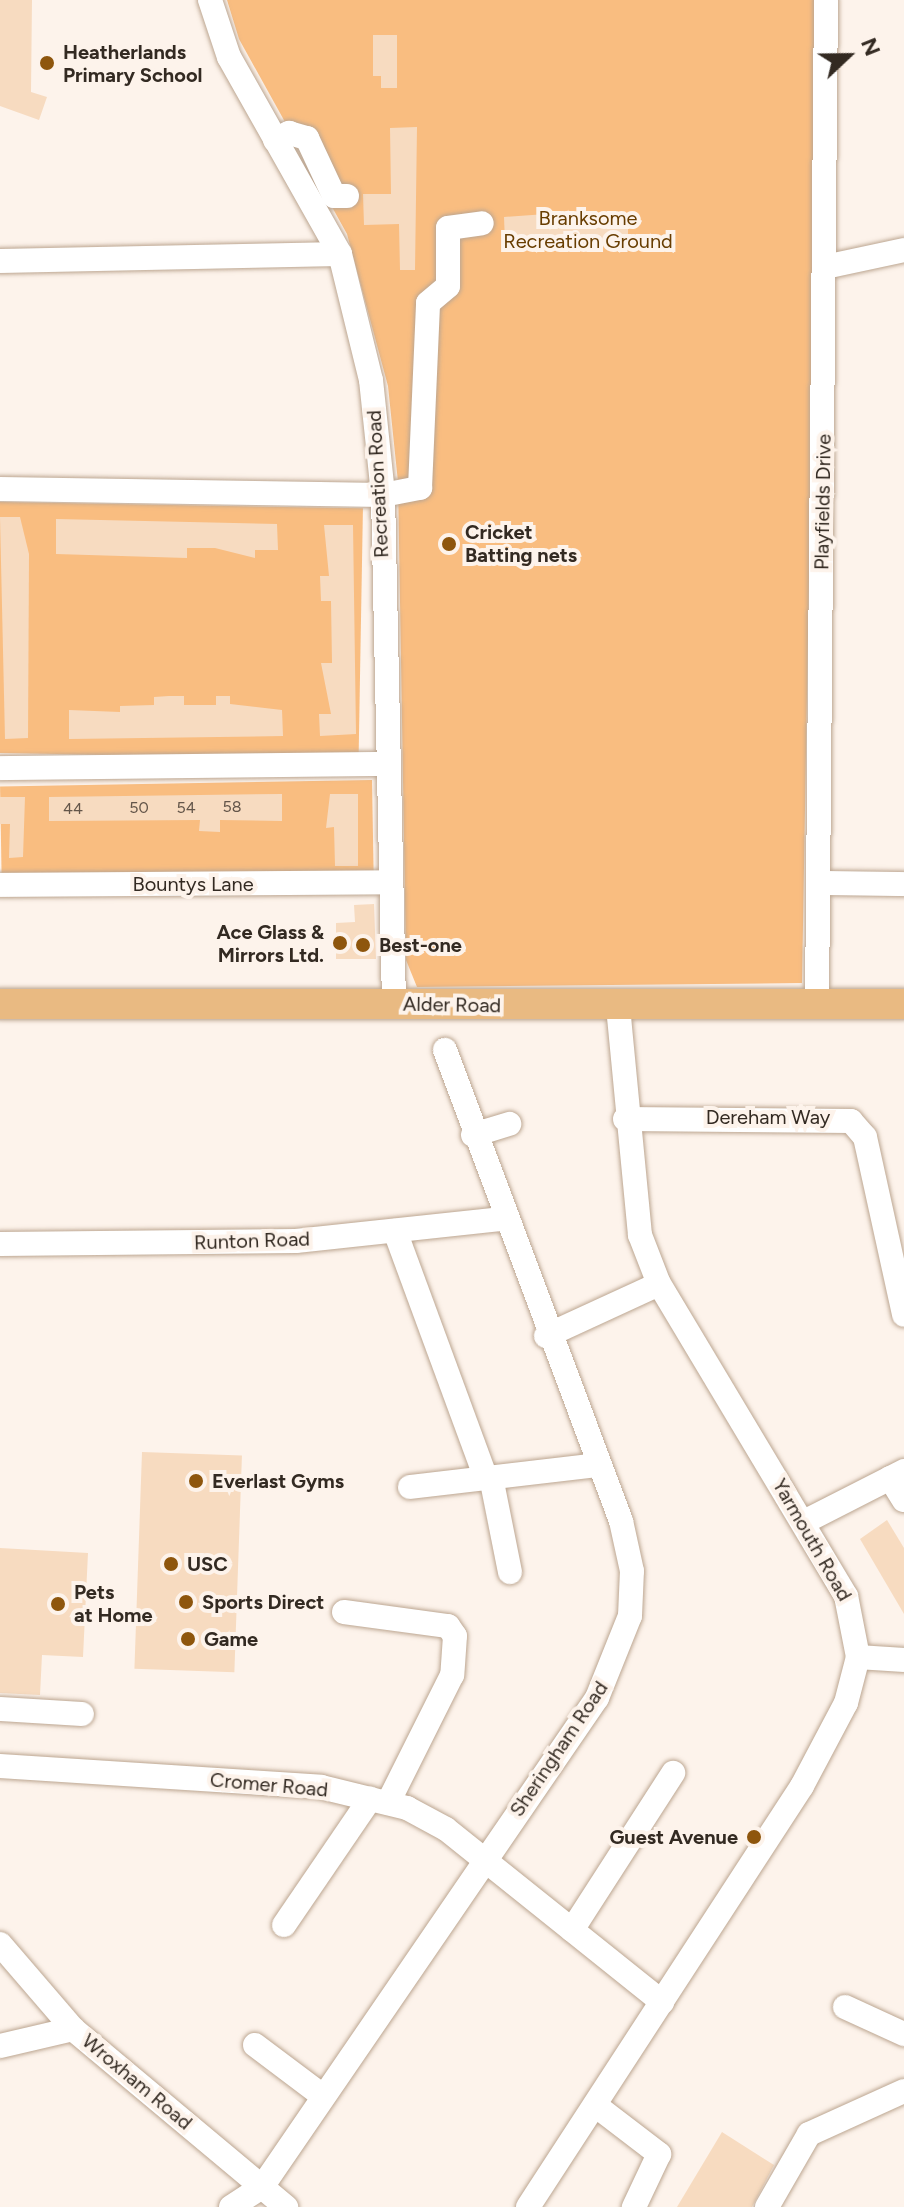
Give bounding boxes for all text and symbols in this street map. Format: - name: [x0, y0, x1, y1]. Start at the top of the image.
- north arrow: [808, 16, 888, 96]
- text: N: [855, 34, 886, 60]
- place label: Heatherlands Primary School: [63, 40, 202, 87]
- marker: Heatherlands Primary School: [38, 54, 56, 72]
- park label: Branksome Recreation Ground: [503, 207, 673, 254]
- street label: Recreation Road: [362, 409, 394, 559]
- street label: Playfields Drive: [810, 434, 836, 570]
- place label: Cricket Batting nets: [465, 520, 577, 567]
- marker: Cricket Batting nets: [440, 535, 458, 553]
- house number: 58: [222, 797, 242, 817]
- house number: 50: [129, 798, 149, 818]
- house number: 54: [176, 798, 196, 818]
- house number: 44: [63, 799, 83, 819]
- street label: Bountys Lane: [132, 872, 254, 896]
- place label: Ace Glass & Mirrors Ltd.: [216, 920, 324, 967]
- place label: Best-one: [379, 933, 462, 957]
- marker: Ace Glass & Mirrors Ltd.: [331, 934, 349, 952]
- marker: Best-one: [354, 936, 372, 954]
- street label: Alder Road: [403, 992, 501, 1018]
- street label: Dereham Way: [706, 1105, 830, 1129]
- street label: Runton Road: [194, 1227, 310, 1255]
- place label: Everlast Gyms: [212, 1469, 344, 1493]
- marker: Everlast Gyms: [187, 1472, 205, 1490]
- street label: Yarmouth Road: [767, 1475, 857, 1605]
- place label: USC: [187, 1552, 228, 1576]
- marker: USC: [162, 1555, 180, 1573]
- place label: Pets at Home: [74, 1580, 153, 1627]
- place label: Sports Direct: [202, 1590, 324, 1614]
- marker: Sports Direct: [177, 1593, 195, 1611]
- marker: Pets at Home: [49, 1595, 67, 1613]
- place label: Game: [204, 1627, 258, 1651]
- marker: Game: [179, 1630, 197, 1648]
- street label: Sheringham Road: [505, 1677, 613, 1821]
- street label: Cromer Road: [209, 1768, 329, 1802]
- place label: Guest Avenue: [609, 1825, 738, 1849]
- marker: Guest Avenue: [745, 1828, 763, 1846]
- street label: Wroxham Road: [77, 2029, 197, 2135]

